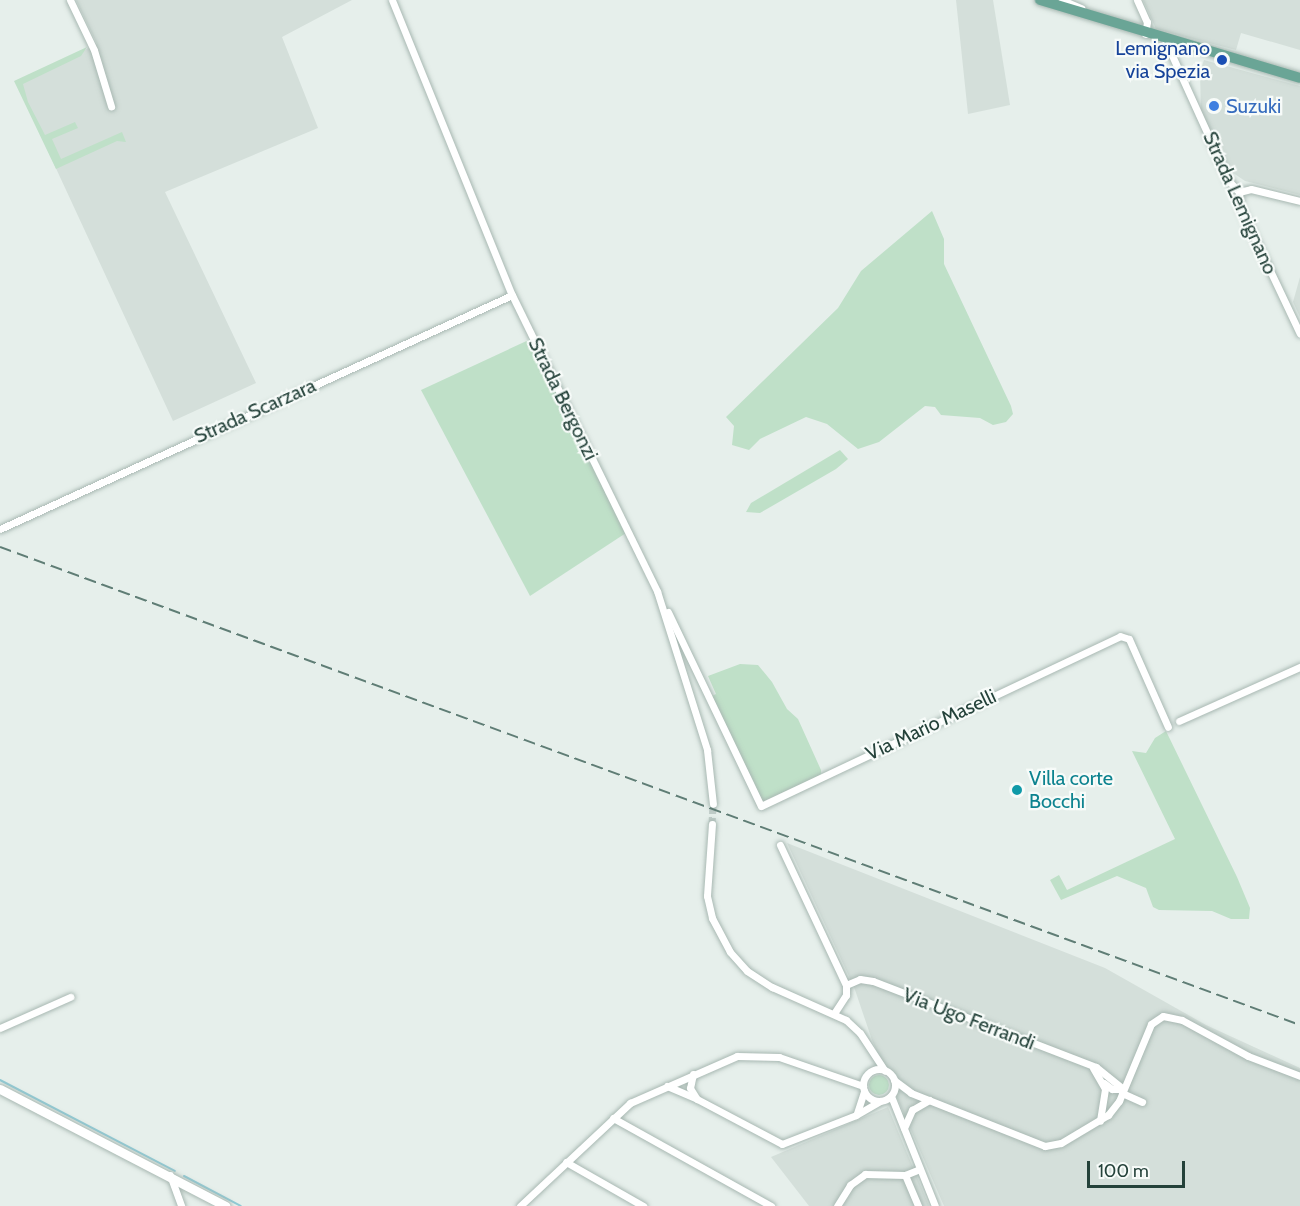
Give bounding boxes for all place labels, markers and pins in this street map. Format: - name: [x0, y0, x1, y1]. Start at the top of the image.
- place label: Lemignano via Spezia: [1115, 36, 1210, 83]
- marker: Lemignano via Spezia: [1215, 53, 1229, 67]
- place label: Suzuki: [1226, 94, 1281, 118]
- marker: Suzuki: [1207, 99, 1221, 113]
- place label: Villa corte Bocchi: [1029, 766, 1113, 813]
- marker: Villa corte Bocchi: [1010, 783, 1024, 797]

